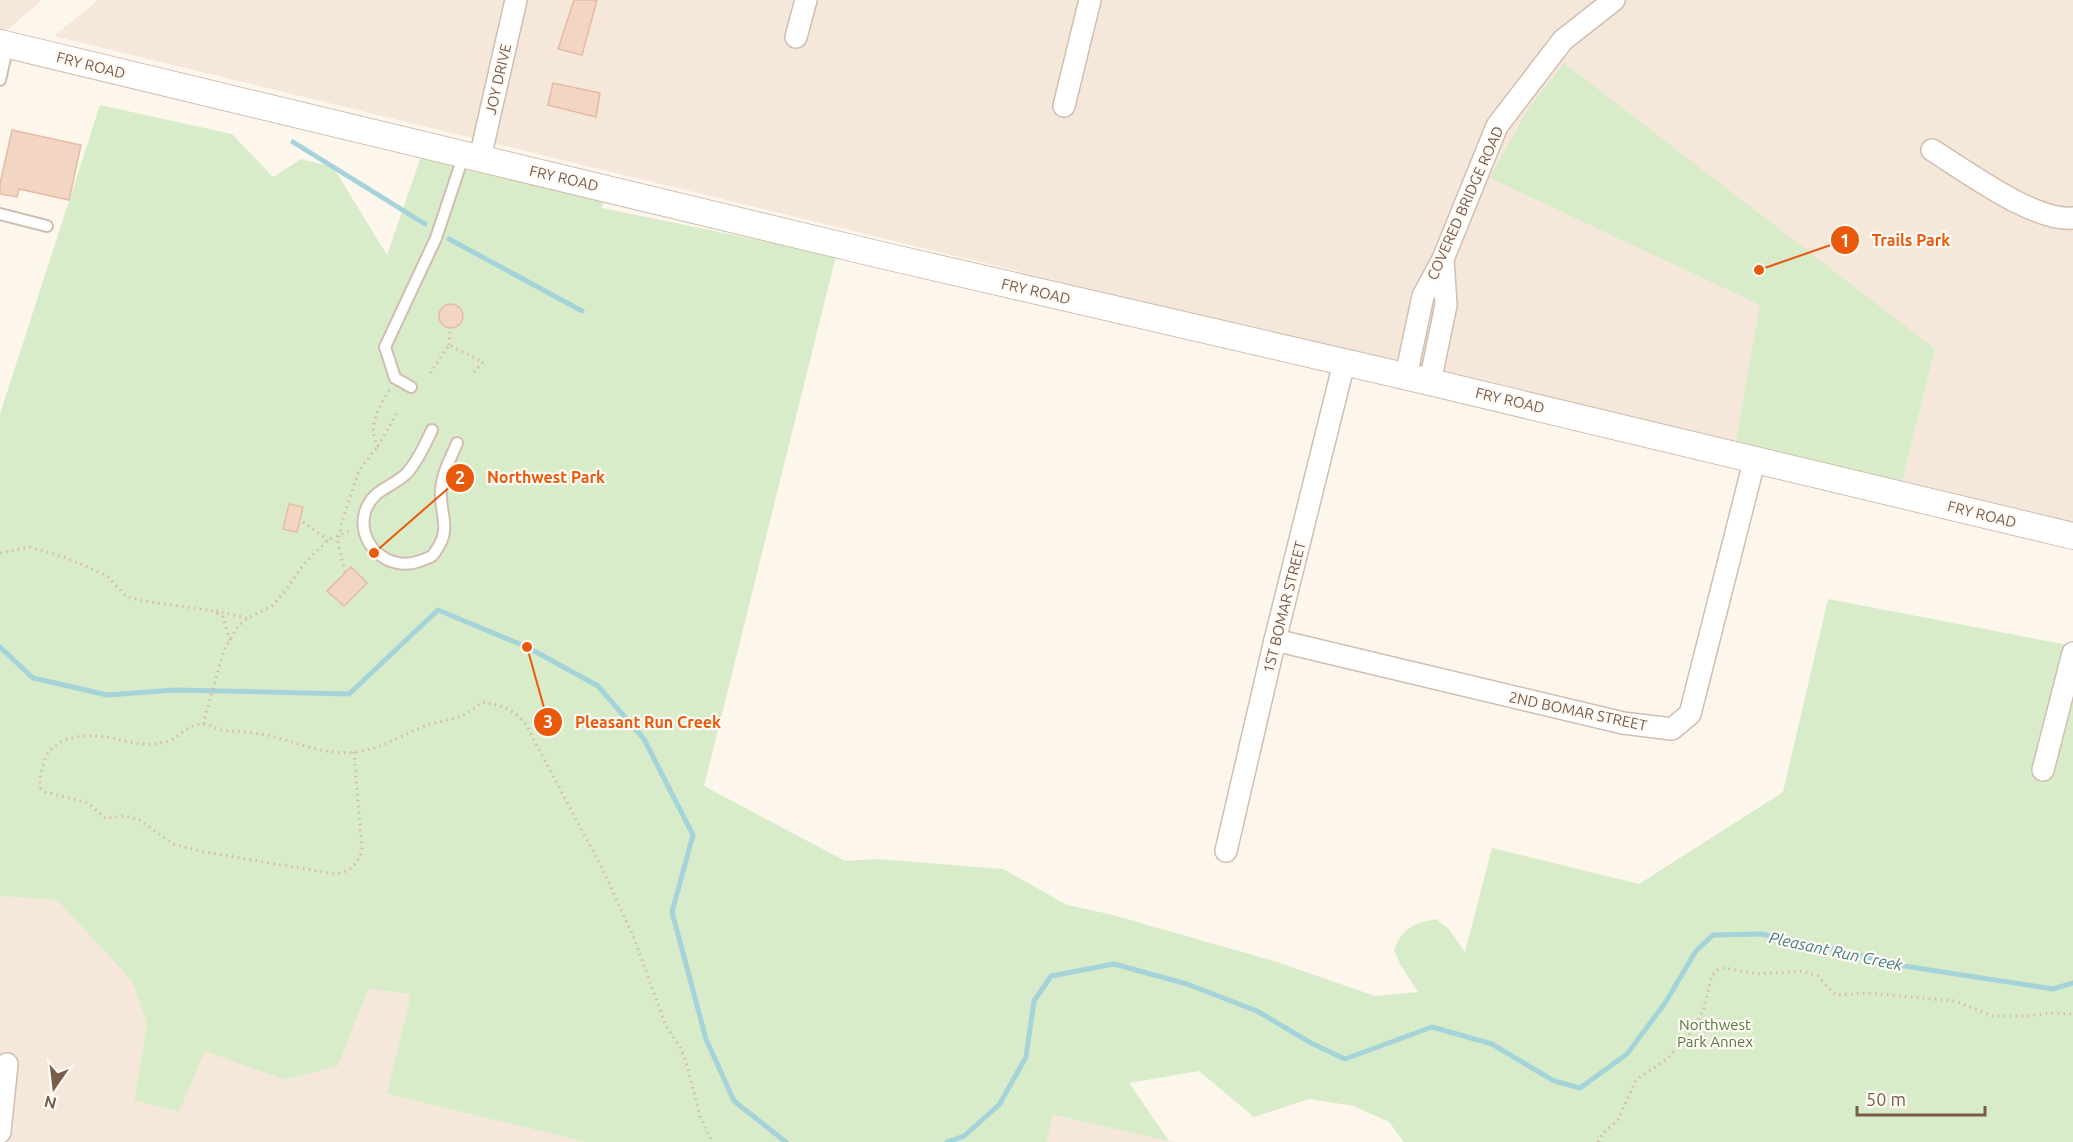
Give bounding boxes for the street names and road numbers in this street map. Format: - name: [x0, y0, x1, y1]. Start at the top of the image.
- street label: JOY DRIVE: [482, 42, 514, 116]
- street label: FRY ROAD: [55, 48, 127, 82]
- street label: COVERED BRIDGE ROAD: [1423, 123, 1507, 283]
- street label: FRY ROAD: [528, 162, 600, 194]
- street label: FRY ROAD: [1000, 275, 1072, 307]
- street label: FRY ROAD: [1474, 384, 1546, 416]
- street label: FRY ROAD: [1946, 497, 2018, 531]
- street label: 1ST BOMAR STREET: [1259, 539, 1309, 675]
- street label: 2ND BOMAR STREET: [1507, 688, 1649, 734]

